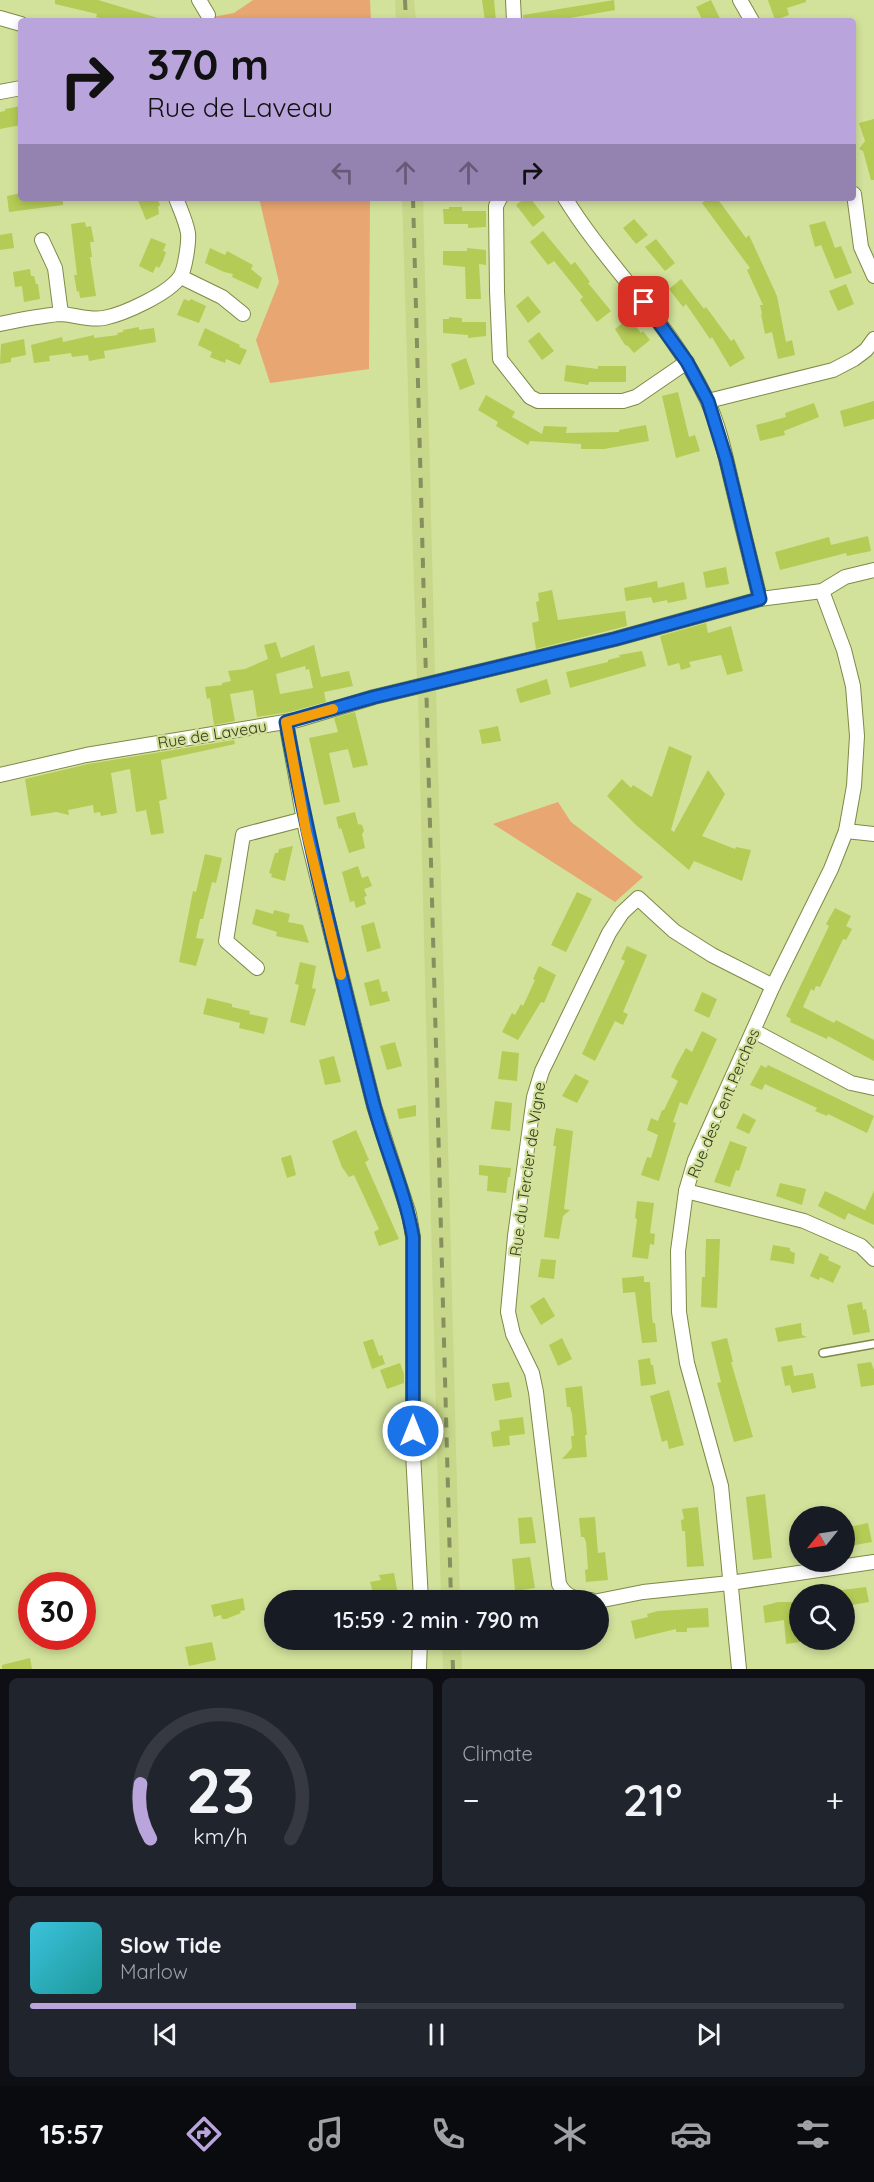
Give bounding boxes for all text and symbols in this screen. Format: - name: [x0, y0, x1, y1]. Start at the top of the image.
- text: 370 m: [147, 38, 269, 91]
- icon: right: [48, 42, 126, 120]
- text: Rue de Laveau: [147, 90, 333, 124]
- icon: left: [326, 156, 359, 189]
- icon: ahead: [389, 156, 422, 189]
- icon: ahead: [452, 156, 485, 189]
- icon: right: [515, 156, 548, 189]
- pin: [618, 276, 669, 327]
- icon: arrive: [627, 285, 660, 318]
- street label: Rue de Laveau: [156, 715, 268, 753]
- street label: Rue des Cent Perches: [682, 1025, 764, 1181]
- street label: Rue du Tercier de Vigne: [505, 1081, 549, 1257]
- position arrow: [381, 1399, 445, 1463]
- north arrow: [789, 1506, 855, 1572]
- map controls: [789, 1506, 855, 1650]
- speed limit sign: 30: [18, 1572, 96, 1650]
- button: search: [789, 1584, 855, 1650]
- text: 15:59 · 2 min · 790 m: [334, 1606, 539, 1634]
- text: Climate: [463, 1741, 533, 1766]
- text: 23: [186, 1751, 255, 1829]
- text: 21°: [623, 1771, 682, 1827]
- text: −: [463, 1779, 480, 1820]
- text: +: [825, 1779, 844, 1820]
- text: km/h: [194, 1824, 248, 1850]
- text: Slow Tide: [120, 1931, 221, 1959]
- text: Marlow: [120, 1959, 188, 1984]
- icon: previous: [149, 2018, 182, 2051]
- icon: pause: [420, 2018, 453, 2051]
- icon: next: [692, 2018, 725, 2051]
- icon: directions: [183, 2113, 225, 2155]
- icon: music: [305, 2113, 347, 2155]
- icon: phone: [427, 2113, 469, 2155]
- icon: climate: [549, 2113, 591, 2155]
- icon: car: [670, 2113, 712, 2155]
- icon: filters: [792, 2113, 834, 2155]
- text: 15:57: [40, 2117, 104, 2151]

